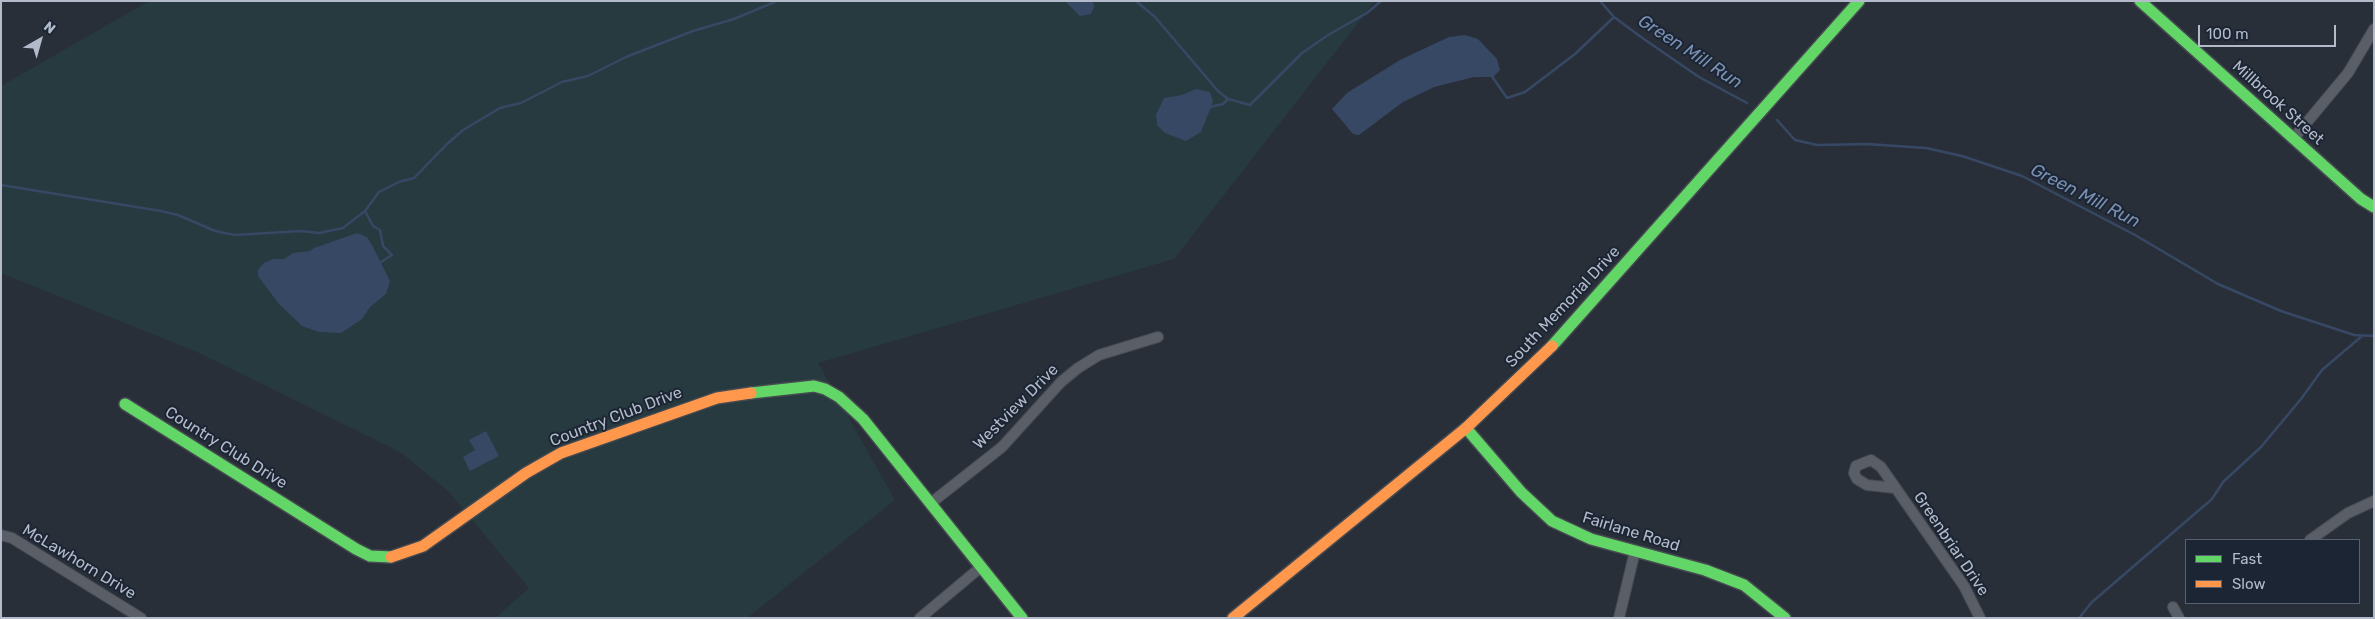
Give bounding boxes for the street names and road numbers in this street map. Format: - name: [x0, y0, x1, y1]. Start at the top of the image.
- street label: Millbrook Street: [2228, 57, 2328, 149]
- street label: South Memorial Drive: [1502, 242, 1624, 372]
- street label: Westview Drive: [969, 360, 1063, 454]
- street label: Country Club Drive: [547, 383, 685, 451]
- street label: Country Club Drive: [161, 403, 291, 493]
- street label: Greenbriar Drive: [1909, 488, 1993, 600]
- street label: Fairlane Road: [1580, 508, 1682, 556]
- street label: McLawhorn Drive: [19, 520, 139, 604]

